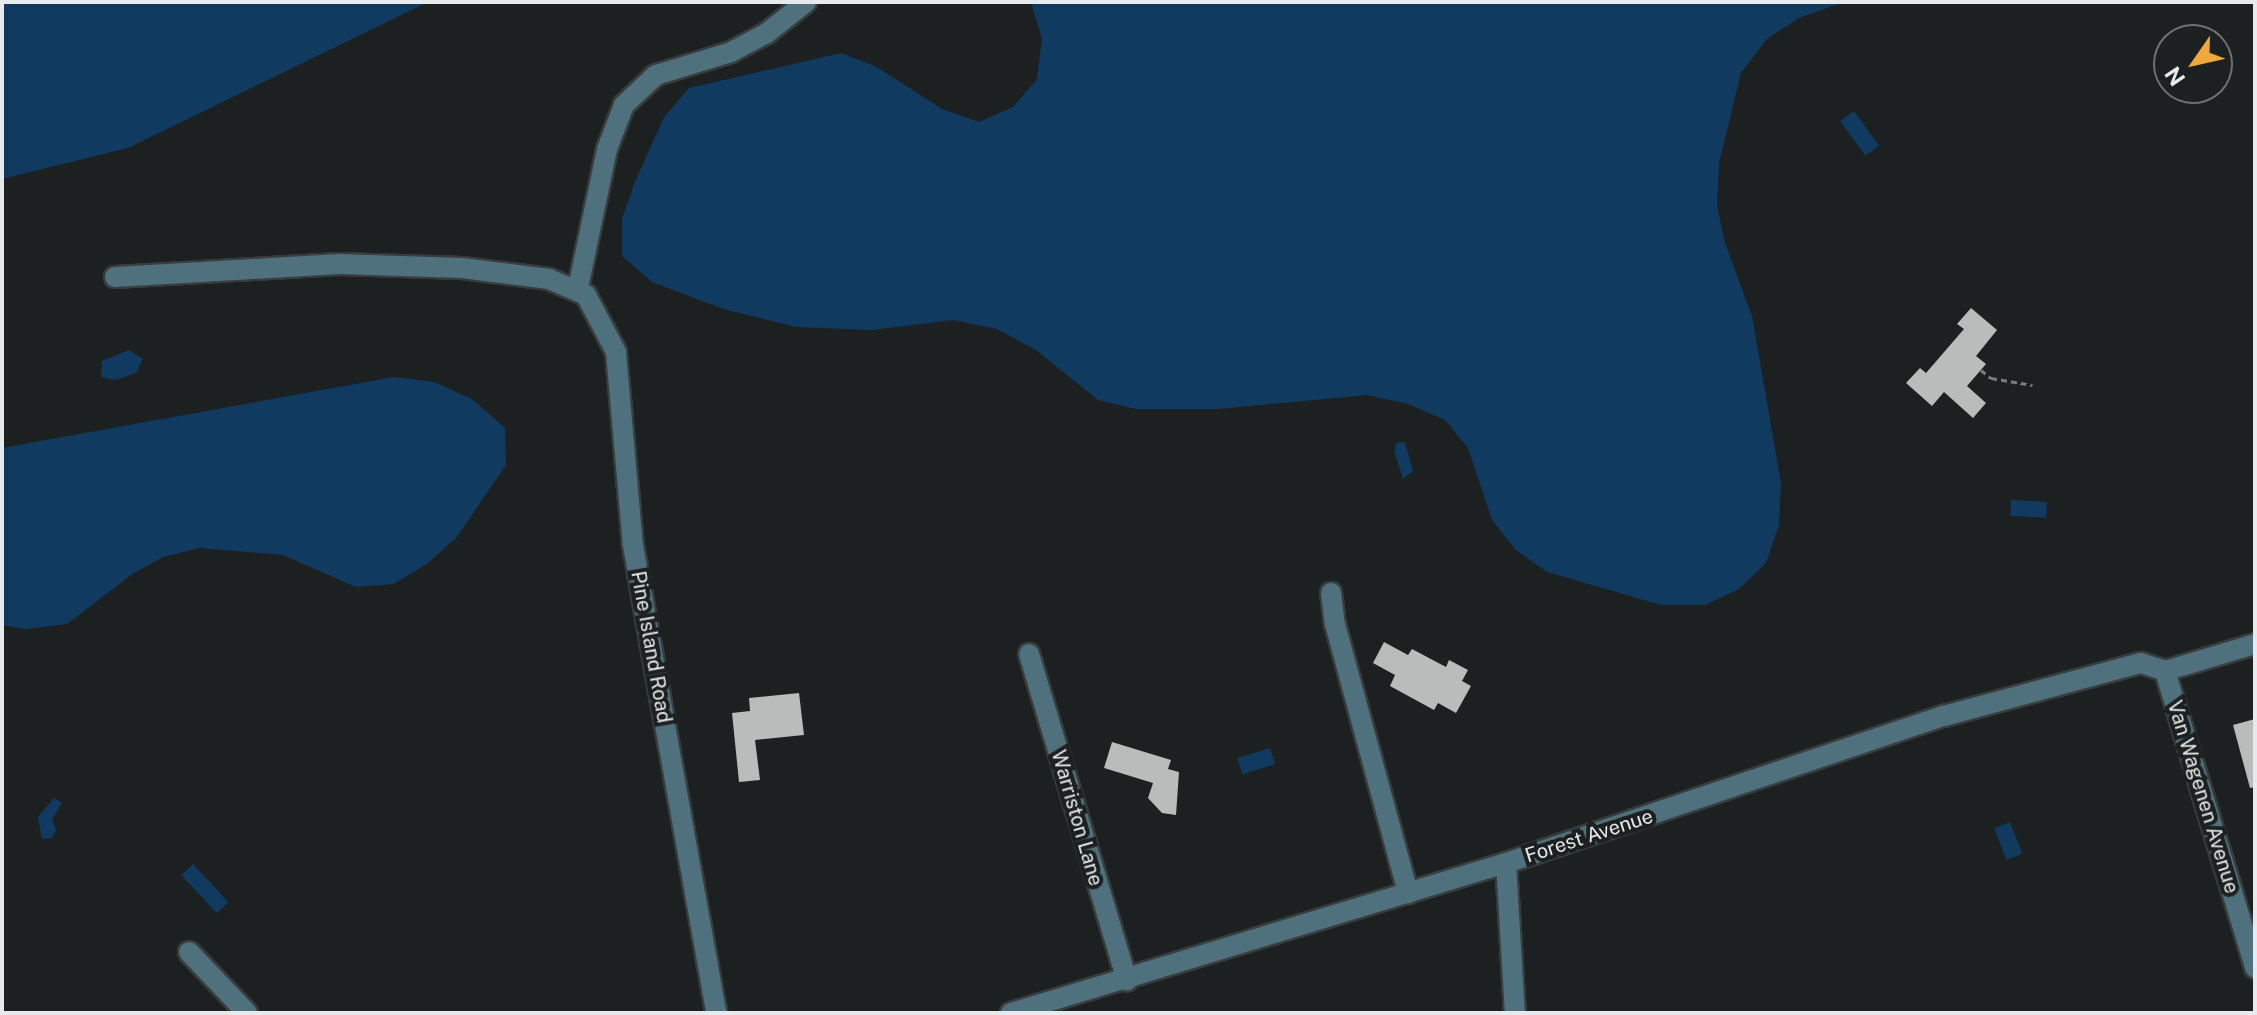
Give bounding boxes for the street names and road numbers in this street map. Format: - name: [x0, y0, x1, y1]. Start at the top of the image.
- street label: Pine Island Road: [626, 569, 676, 725]
- street label: Van Wagenen Avenue: [2162, 698, 2244, 896]
- street label: Warriston Lane: [1046, 747, 1108, 889]
- street label: Forest Avenue: [1522, 804, 1656, 868]

